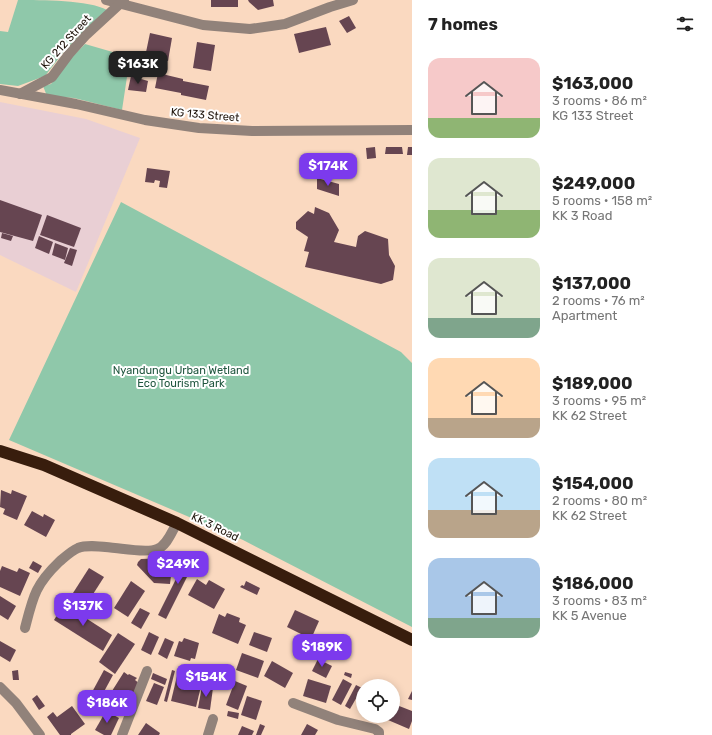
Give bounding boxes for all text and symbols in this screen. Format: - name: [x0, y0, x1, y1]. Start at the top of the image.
- street label: KG 212 Street: [38, 12, 94, 72]
- icon: filters: [674, 13, 696, 35]
- text: 7 homes: [428, 14, 498, 34]
- pin: $163K: [110, 51, 166, 85]
- text: $163K: [118, 56, 158, 71]
- text: $163,000: [552, 73, 633, 93]
- icon: home: [460, 74, 508, 122]
- text: 3 rooms · 86 m²: [552, 93, 647, 108]
- street label: KG 133 Street: [170, 106, 241, 125]
- text: KG 133 Street: [552, 108, 633, 123]
- pin: $174K: [300, 153, 356, 187]
- text: $174K: [308, 158, 348, 173]
- text: $249,000: [552, 173, 635, 193]
- icon: home: [460, 174, 508, 222]
- text: 5 rooms · 158 m²: [552, 193, 652, 208]
- text: KK 3 Road: [552, 208, 613, 223]
- text: $137,000: [552, 273, 631, 293]
- icon: home: [460, 274, 508, 322]
- text: 2 rooms · 76 m²: [552, 293, 645, 308]
- text: Apartment: [552, 308, 617, 323]
- park label: Nyandungu Urban Wetland Eco Tourism Park: [113, 364, 249, 390]
- text: $189,000: [552, 373, 633, 393]
- icon: home: [460, 374, 508, 422]
- text: 3 rooms · 95 m²: [552, 393, 646, 408]
- text: KK 62 Street: [552, 408, 627, 423]
- text: $154,000: [552, 473, 634, 493]
- icon: home: [460, 474, 508, 522]
- text: 2 rooms · 80 m²: [552, 493, 647, 508]
- text: KK 62 Street: [552, 508, 627, 523]
- street label: KK 3 Road: [189, 510, 241, 544]
- pin: $249K: [150, 551, 206, 585]
- text: $249K: [157, 556, 199, 571]
- text: $186,000: [552, 573, 634, 593]
- icon: home: [460, 574, 508, 622]
- pin: $137K: [55, 593, 111, 627]
- text: 3 rooms · 83 m²: [552, 593, 647, 608]
- text: $137K: [63, 598, 103, 613]
- text: KK 5 Avenue: [552, 608, 627, 623]
- pin: $189K: [294, 634, 350, 668]
- text: $189K: [302, 639, 342, 654]
- pin: $154K: [178, 664, 234, 698]
- text: $154K: [185, 669, 227, 684]
- map controls: [356, 679, 400, 723]
- button: locate: [356, 679, 400, 723]
- pin: $186K: [79, 690, 135, 724]
- text: $186K: [86, 695, 128, 710]

